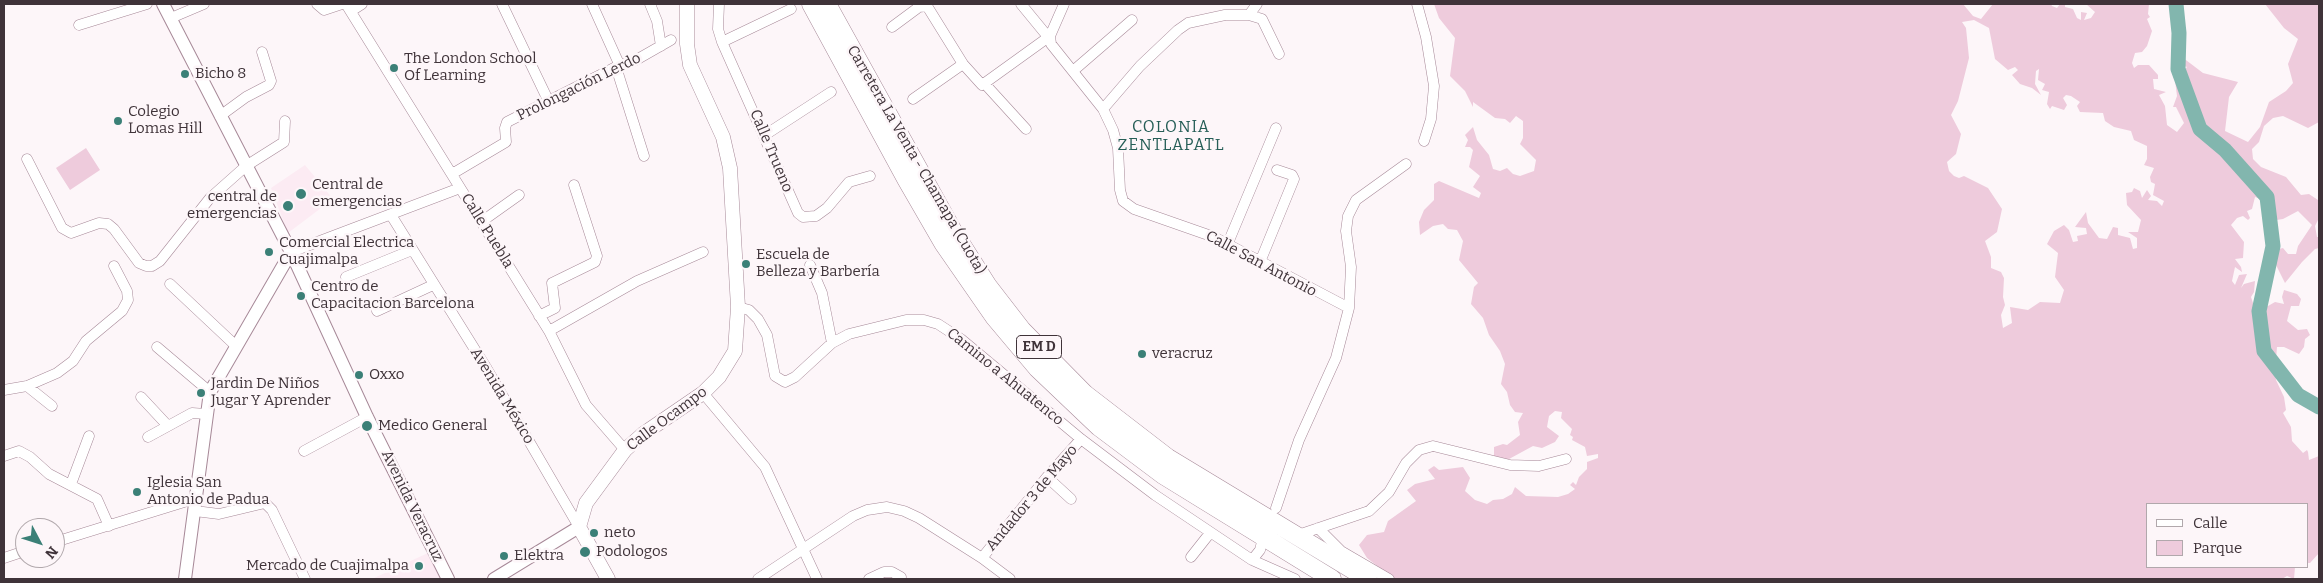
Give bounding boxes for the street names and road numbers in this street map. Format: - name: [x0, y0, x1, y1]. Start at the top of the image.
- street label: Carretera La Venta - Chamapa (Cuota): [843, 42, 989, 278]
- street label: Prolongación Lerdo: [514, 49, 644, 125]
- street label: Calle Trueno: [746, 107, 796, 195]
- street label: Calle Puebla: [457, 190, 517, 272]
- street label: Calle San Antonio: [1202, 227, 1320, 301]
- street label: Camino a Ahuatenco: [943, 324, 1067, 430]
- road number: EM D: [1016, 336, 1062, 358]
- street label: Avenida México: [466, 345, 538, 447]
- street label: Calle Ocampo: [623, 383, 711, 455]
- street label: Andador 3 de Mayo: [982, 441, 1082, 555]
- street label: Avenida Veracruz: [377, 447, 447, 565]

